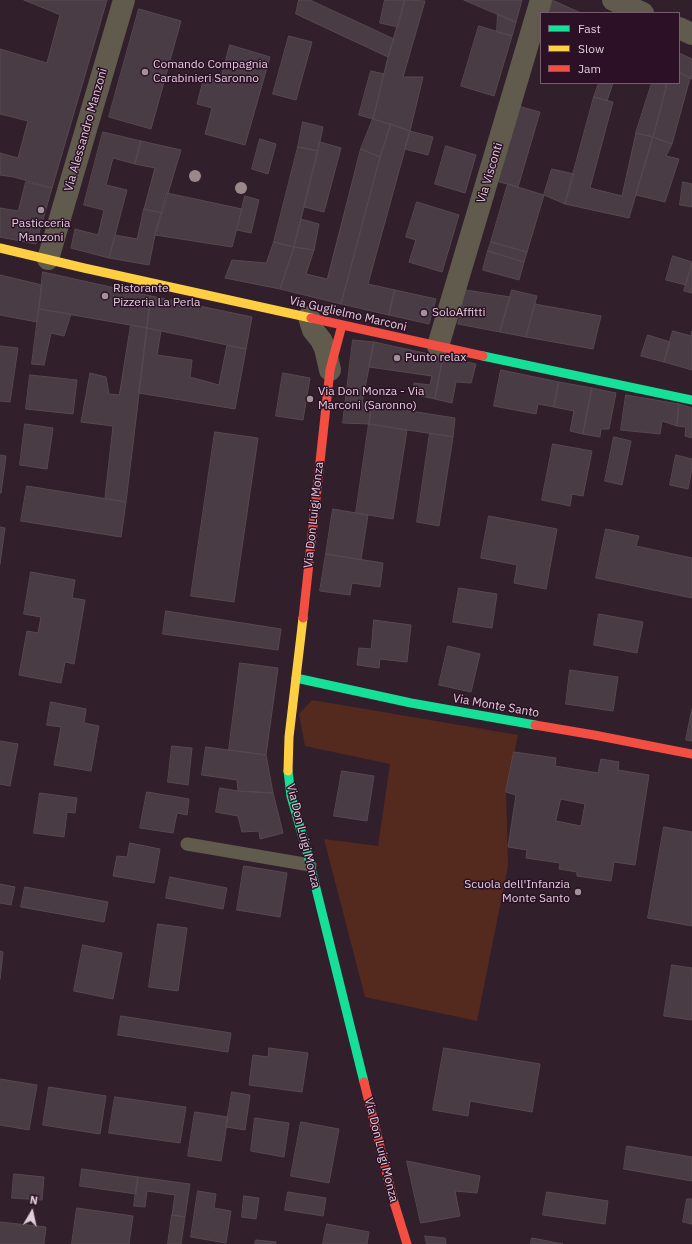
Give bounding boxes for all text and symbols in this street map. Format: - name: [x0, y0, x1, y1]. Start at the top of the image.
- legend: [540, 12, 680, 84]
- text: Fast: [578, 21, 601, 36]
- text: Slow: [578, 41, 604, 56]
- place label: Comando Compagnia Carabinieri Saronno: [153, 58, 268, 86]
- text: Jam: [578, 61, 601, 76]
- street label: Via Alessandro Manzoni: [61, 67, 111, 193]
- marker: Comando Compagnia Carabinieri Saronno: [140, 67, 150, 77]
- street label: Via Visconti: [474, 141, 506, 205]
- marker: Pasticceria Manzoni: [36, 205, 46, 215]
- place label: Pasticceria Manzoni: [12, 217, 70, 245]
- place label: Ristorante Pizzeria La Perla: [113, 282, 200, 310]
- marker: Ristorante Pizzeria La Perla: [100, 291, 110, 301]
- street label: Via Guglielmo Marconi: [288, 293, 408, 335]
- place label: SoloAffitti: [432, 306, 485, 320]
- marker: SoloAffitti: [419, 308, 429, 318]
- place label: Punto relax: [405, 351, 466, 365]
- marker: Punto relax: [392, 353, 402, 363]
- place label: Via Don Monza - Via Marconi (Saronno): [318, 385, 424, 413]
- marker: Via Don Monza - Via Marconi (Saronno): [305, 394, 315, 404]
- street label: Via Don Luigi Monza: [301, 461, 327, 569]
- street label: Via Monte Santo: [452, 691, 540, 721]
- street label: Via Don Luigi Monza: [283, 782, 323, 890]
- place label: Scuola dell'Infanzia Monte Santo: [464, 878, 570, 906]
- marker: Scuola dell'Infanzia Monte Santo: [573, 887, 583, 897]
- street label: Via Don Luigi Monza: [361, 1096, 401, 1204]
- north arrow: [12, 1192, 52, 1232]
- text: N: [29, 1193, 39, 1208]

